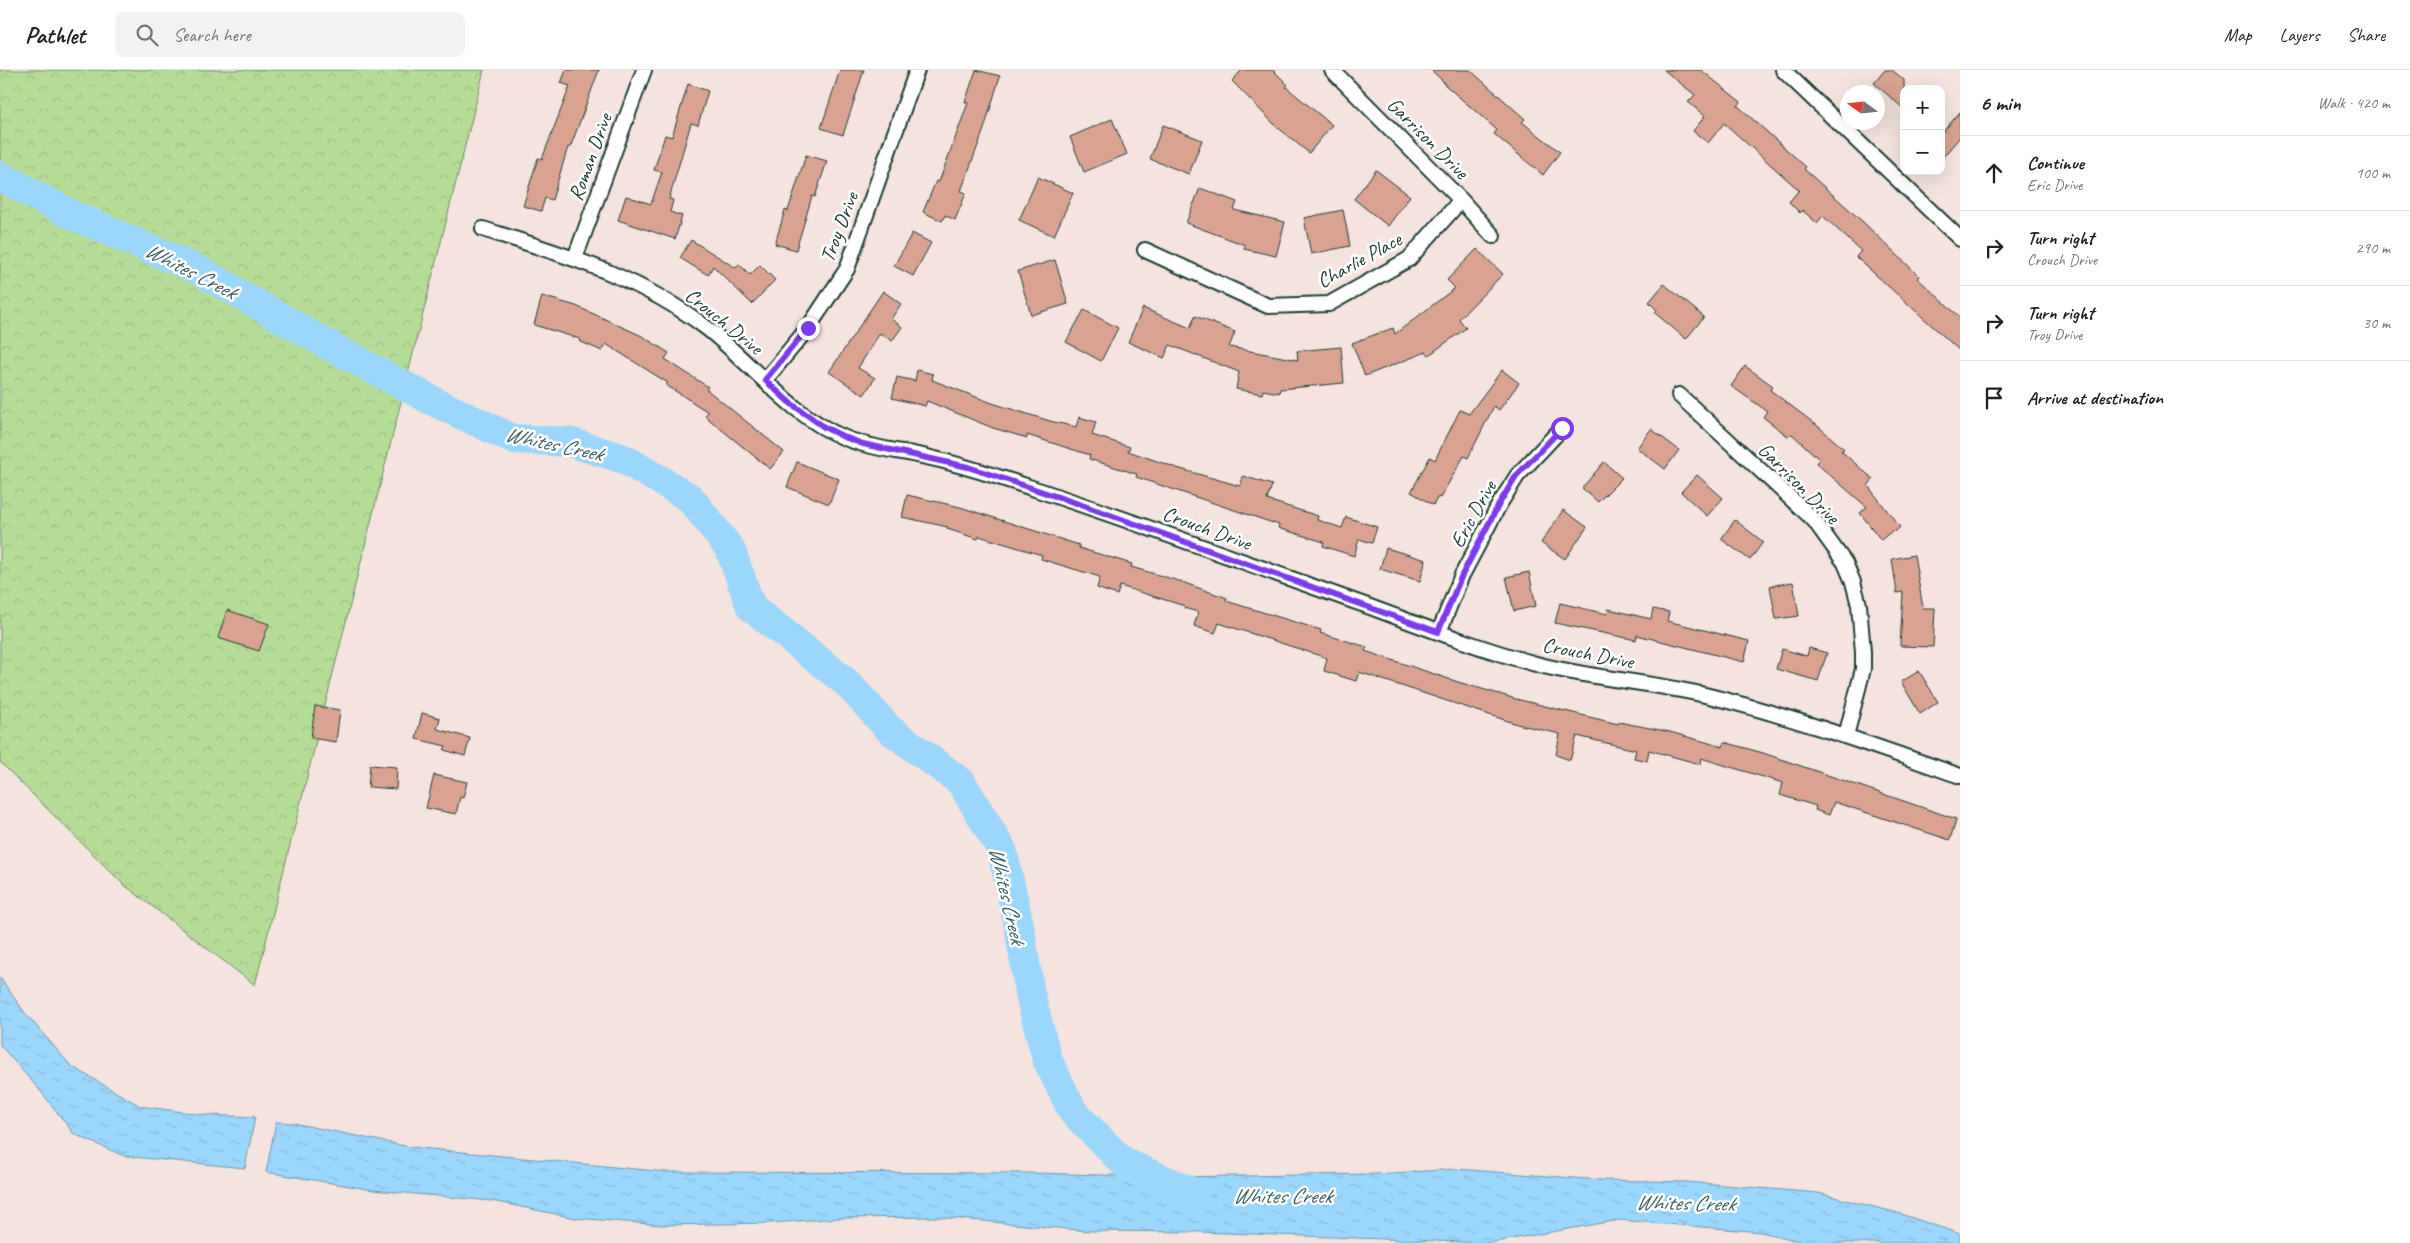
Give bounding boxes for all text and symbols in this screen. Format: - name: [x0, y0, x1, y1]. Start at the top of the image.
- search box: [115, 12, 465, 57]
- text: Pathlet: [25, 20, 85, 50]
- icon: search: [133, 21, 161, 49]
- text: Search here: [173, 23, 251, 47]
- text: Map: [2224, 24, 2252, 46]
- text: Layers: [2280, 24, 2319, 46]
- text: Share: [2347, 24, 2385, 46]
- north arrow: [1840, 85, 1885, 130]
- map controls: [1900, 85, 1945, 175]
- button: +: [1900, 85, 1945, 130]
- text: 6 min: [1980, 90, 2021, 116]
- street label: Garrison Drive: [1382, 92, 1475, 185]
- text: Walk · 420 m: [2318, 93, 2390, 113]
- street label: Roman Drive: [562, 108, 618, 204]
- button: −: [1900, 130, 1945, 175]
- text: Continue: [2027, 151, 2084, 175]
- icon: ahead: [1980, 159, 2008, 187]
- text: 100 m: [2356, 163, 2390, 183]
- text: Eric Drive: [2027, 175, 2082, 195]
- street label: Troy Drive: [814, 187, 865, 266]
- street label: Charlie Place: [1312, 226, 1407, 294]
- text: Turn right: [2027, 226, 2094, 250]
- icon: right: [1980, 234, 2008, 262]
- water label: Whites Creek: [140, 236, 244, 308]
- text: 290 m: [2356, 238, 2390, 258]
- text: Crouch Drive: [2027, 250, 2097, 270]
- street label: Crouch Drive: [680, 282, 770, 361]
- text: Turn right: [2027, 301, 2094, 325]
- icon: right: [1980, 309, 2008, 337]
- text: 30 m: [2363, 313, 2390, 333]
- route end: [797, 317, 820, 340]
- text: Troy Drive: [2027, 325, 2082, 345]
- icon: arrive: [1980, 384, 2008, 412]
- text: Arrive at destination: [2027, 386, 2163, 410]
- route start: [1551, 417, 1574, 440]
- water label: Whites Creek: [503, 420, 609, 469]
- street label: Garrison Drive: [1753, 437, 1846, 530]
- street label: Eric Drive: [1444, 475, 1503, 552]
- street label: Crouch Drive: [1159, 500, 1257, 557]
- street label: Crouch Drive: [1540, 631, 1638, 675]
- water label: Whites Creek: [982, 844, 1033, 950]
- water label: Whites Creek: [1233, 1182, 1335, 1210]
- water label: Whites Creek: [1635, 1188, 1739, 1218]

